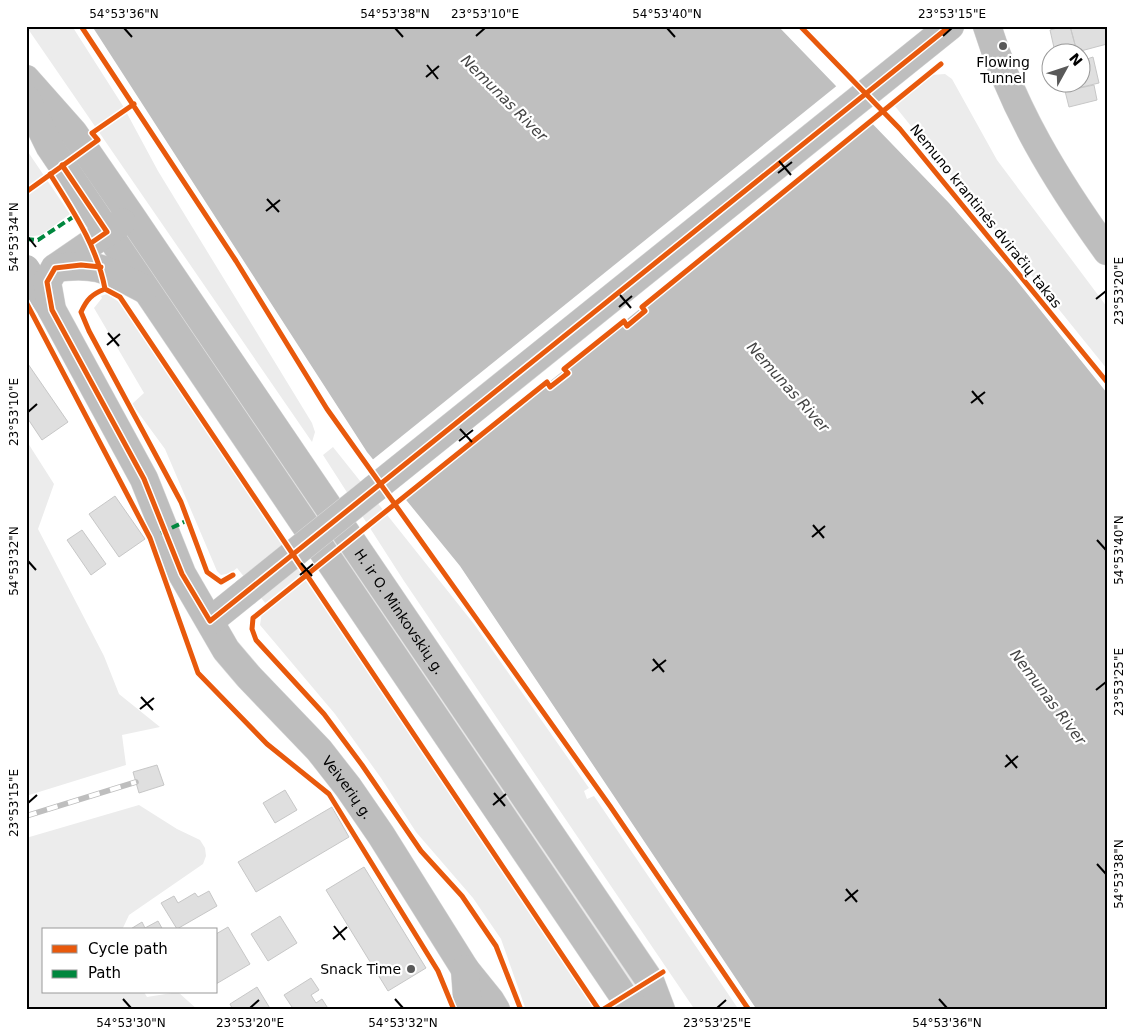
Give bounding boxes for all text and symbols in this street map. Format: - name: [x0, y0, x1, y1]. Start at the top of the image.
- text: 54°53'36"N: [89, 7, 159, 21]
- text: 54°53'38"N: [360, 7, 430, 21]
- text: 23°53'10"E: [451, 7, 519, 21]
- text: 54°53'40"N: [632, 7, 702, 21]
- text: 23°53'15"E: [918, 7, 986, 21]
- marker: Flowing Tunnel: [997, 40, 1009, 52]
- north arrow: [1040, 42, 1090, 92]
- text: N: [1066, 50, 1086, 69]
- water label: Nemunas River: [457, 51, 552, 146]
- place label: Flowing Tunnel: [976, 54, 1030, 86]
- street label: Nemuno krantinės dviračių takas: [907, 121, 1065, 311]
- text: 54°53'34"N: [7, 202, 21, 272]
- text: 23°53'20"E: [1112, 257, 1126, 325]
- water label: Nemunas River: [743, 338, 834, 436]
- text: 23°53'10"E: [7, 378, 21, 446]
- text: 54°53'40"N: [1112, 515, 1126, 585]
- text: 54°53'32"N: [7, 526, 21, 596]
- street label: H. ir O. Minkovskių g.: [351, 546, 448, 677]
- water label: Nemunas River: [1006, 646, 1090, 749]
- text: 23°53'25"E: [1112, 648, 1126, 716]
- street label: Veiverių g.: [319, 753, 376, 822]
- text: 23°53'15"E: [7, 769, 21, 837]
- text: 54°53'38"N: [1112, 839, 1126, 909]
- legend: [42, 928, 218, 994]
- text: Cycle path: [88, 940, 168, 958]
- place label: Snack Time: [320, 961, 401, 977]
- marker: Snack Time: [405, 963, 417, 975]
- text: Path: [88, 964, 121, 982]
- text: 54°53'30"N: [96, 1016, 166, 1030]
- text: 23°53'20"E: [216, 1016, 284, 1030]
- text: 54°53'32"N: [368, 1016, 438, 1030]
- text: 23°53'25"E: [683, 1016, 751, 1030]
- text: 54°53'36"N: [912, 1016, 982, 1030]

